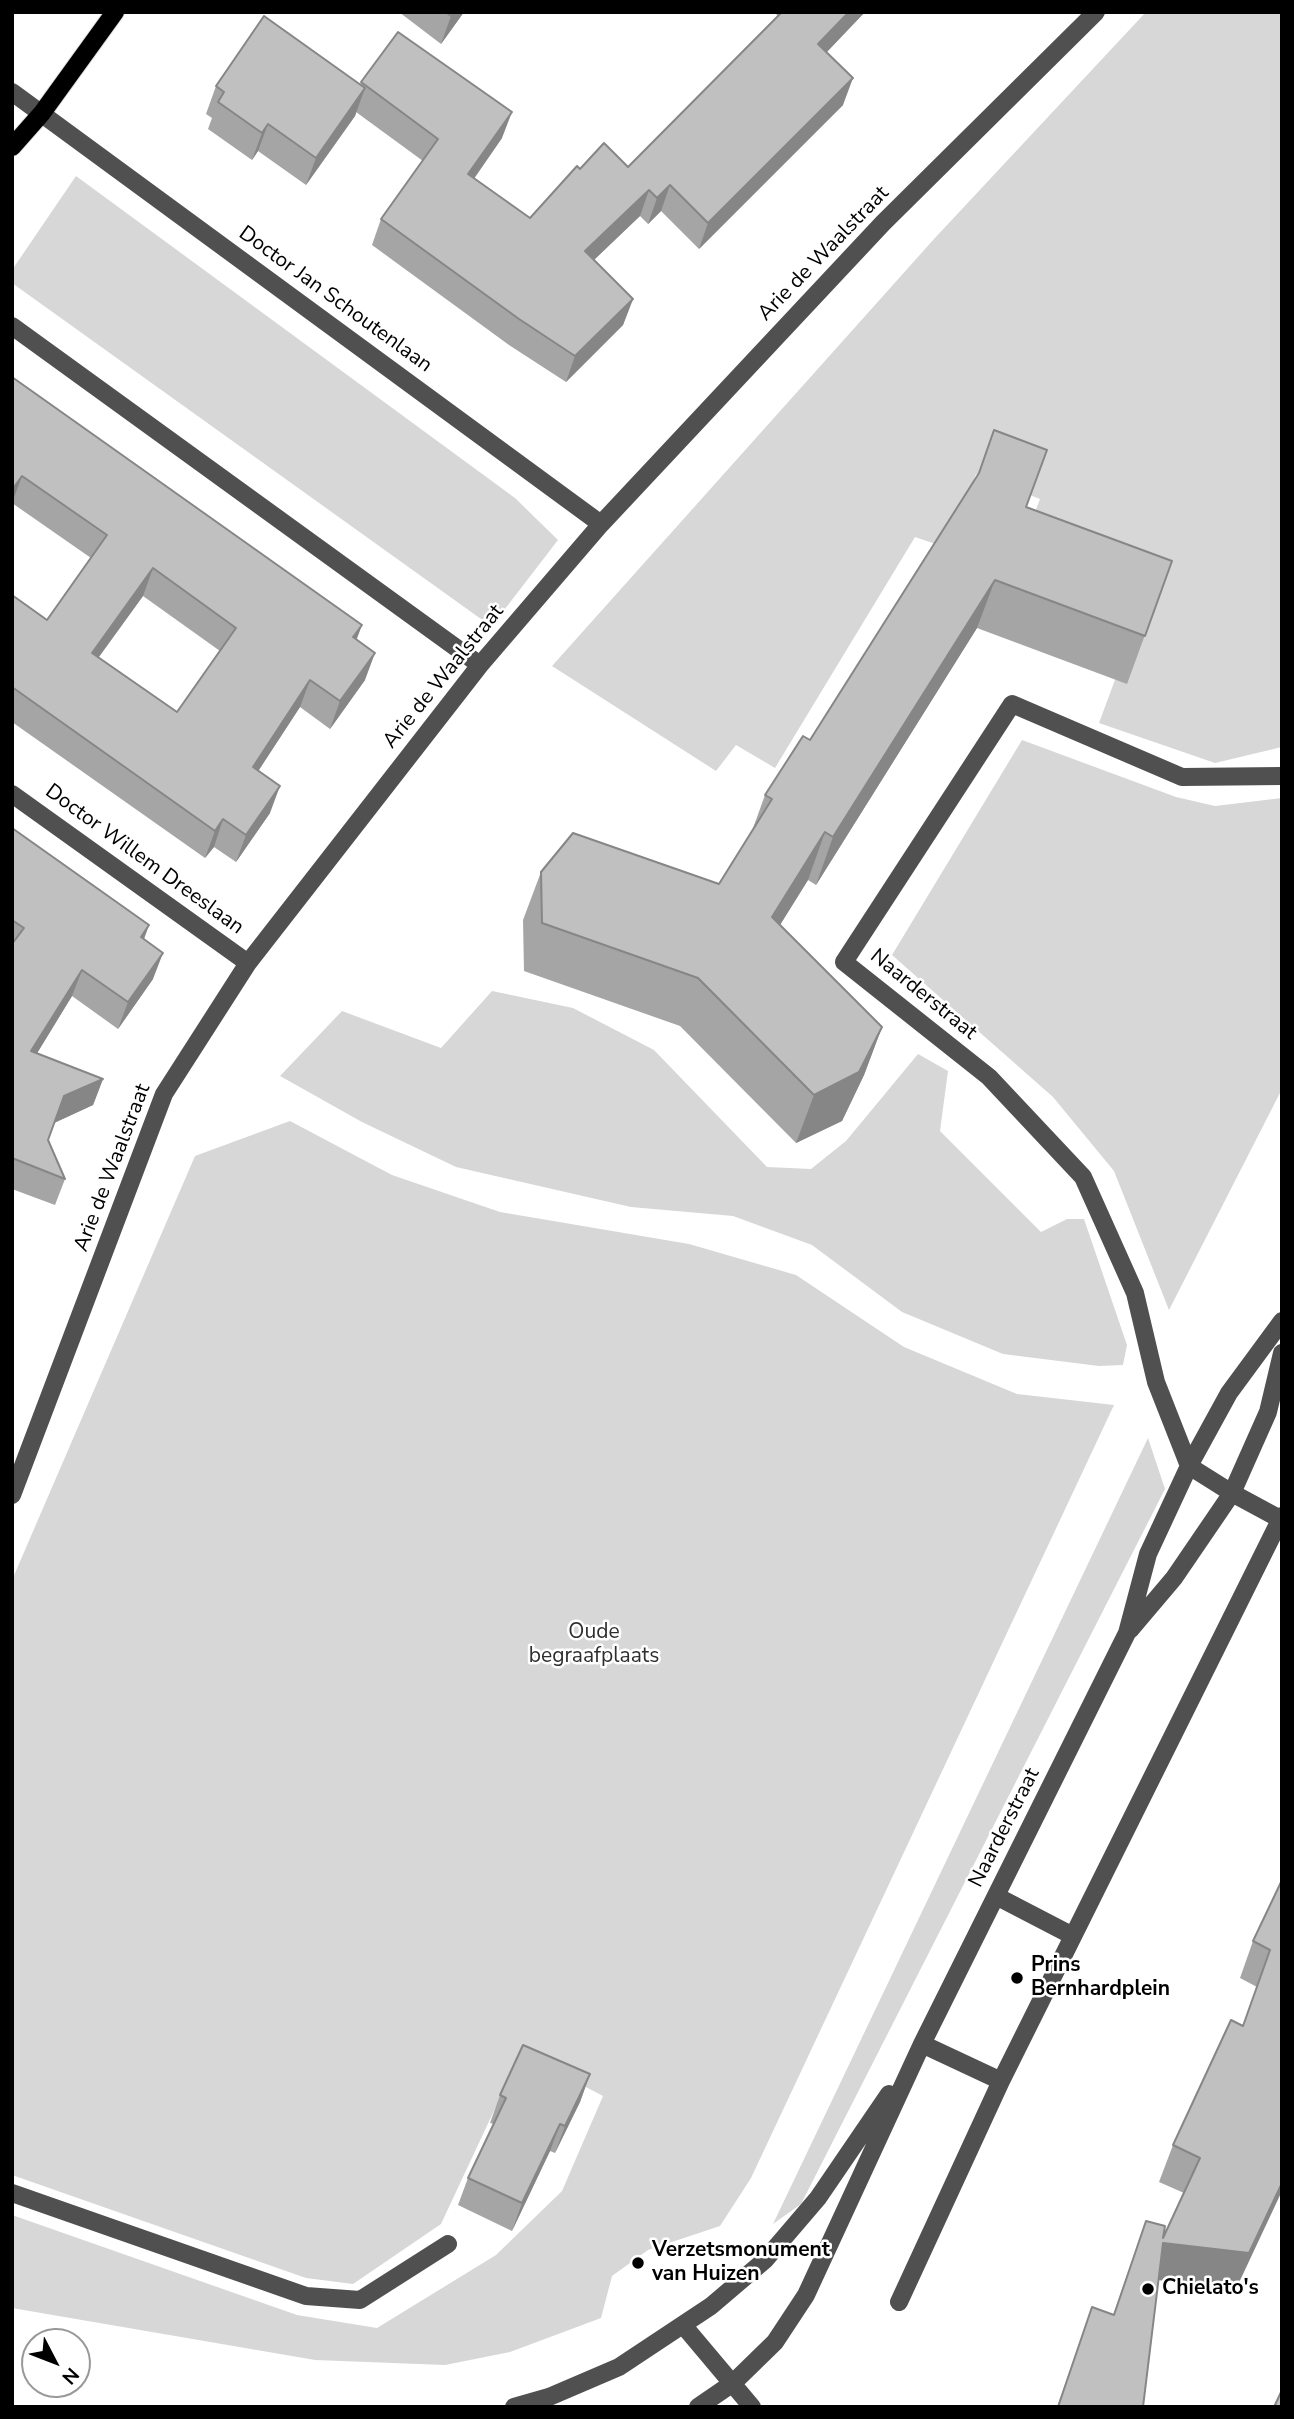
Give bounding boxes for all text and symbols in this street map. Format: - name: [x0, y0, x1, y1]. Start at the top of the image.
- street label: Arie de Waalstraat: [753, 181, 895, 327]
- street label: Doctor Jan Schoutenlaan: [233, 221, 437, 379]
- street label: Arie de Waalstraat: [378, 600, 510, 754]
- street label: Doctor Willem Dreeslaan: [40, 779, 248, 941]
- street label: Naarderstraat: [864, 944, 982, 1046]
- street label: Arie de Waalstraat: [69, 1081, 157, 1255]
- park label: Oude begraafplaats: [529, 1620, 659, 1670]
- street label: Naarderstraat: [964, 1764, 1046, 1892]
- place label: Prins Bernhardplein: [1031, 1953, 1170, 2003]
- marker: Prins Bernhardplein: [1009, 1970, 1025, 1986]
- place label: Verzetsmonument van Huizen: [652, 2238, 830, 2288]
- marker: Verzetsmonument van Huizen: [630, 2255, 646, 2271]
- place label: Chielato's: [1162, 2276, 1259, 2302]
- marker: Chielato's: [1140, 2281, 1156, 2297]
- north arrow: [21, 2328, 91, 2398]
- text: N: [56, 2362, 85, 2390]

